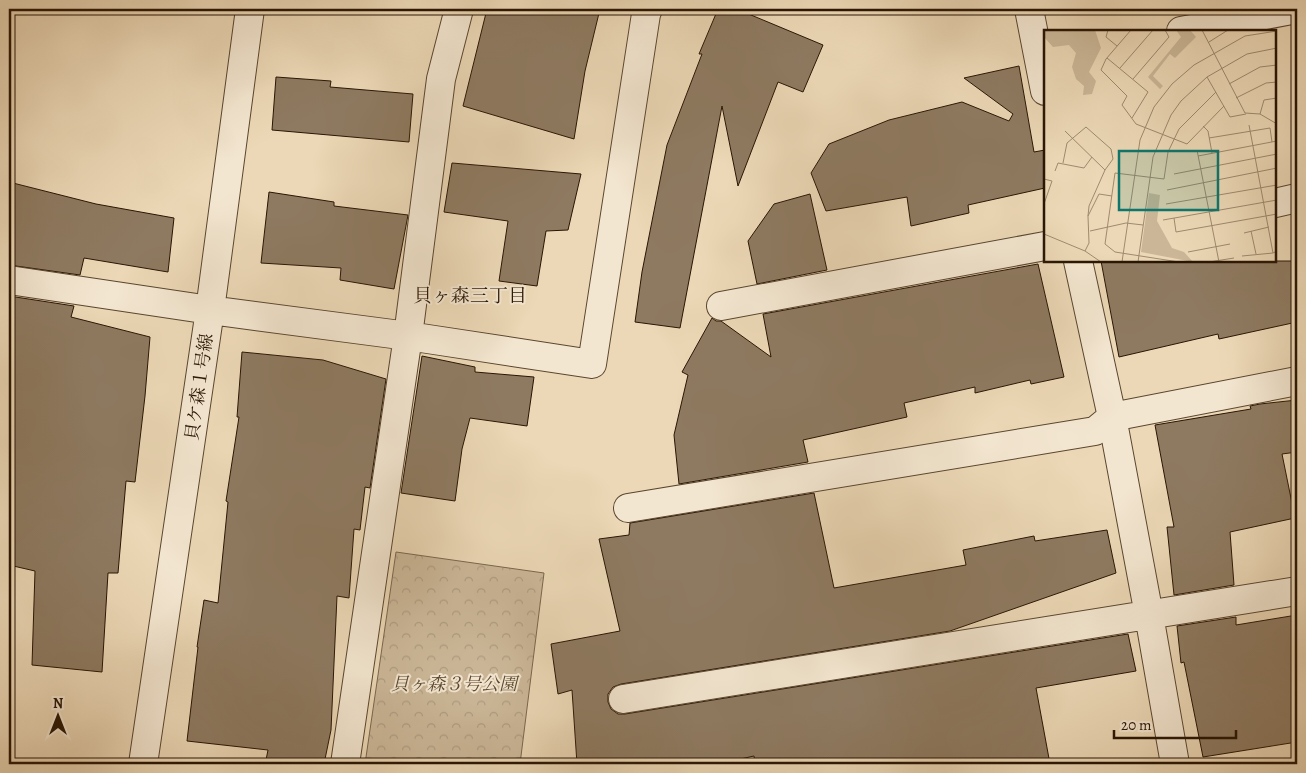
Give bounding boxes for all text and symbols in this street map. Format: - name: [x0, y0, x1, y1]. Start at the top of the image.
- inset map: [1044, 30, 1276, 262]
- district label: 貝ヶ森三丁目: [413, 283, 527, 309]
- street label: 貝ケ森１号線: [180, 332, 218, 442]
- park label: 貝ヶ森３号公園: [391, 672, 520, 696]
- north arrow: [32, 690, 82, 740]
- text: N: [53, 694, 63, 713]
- scale bar: [1114, 708, 1236, 740]
- text: 20 m: [1121, 715, 1152, 735]

